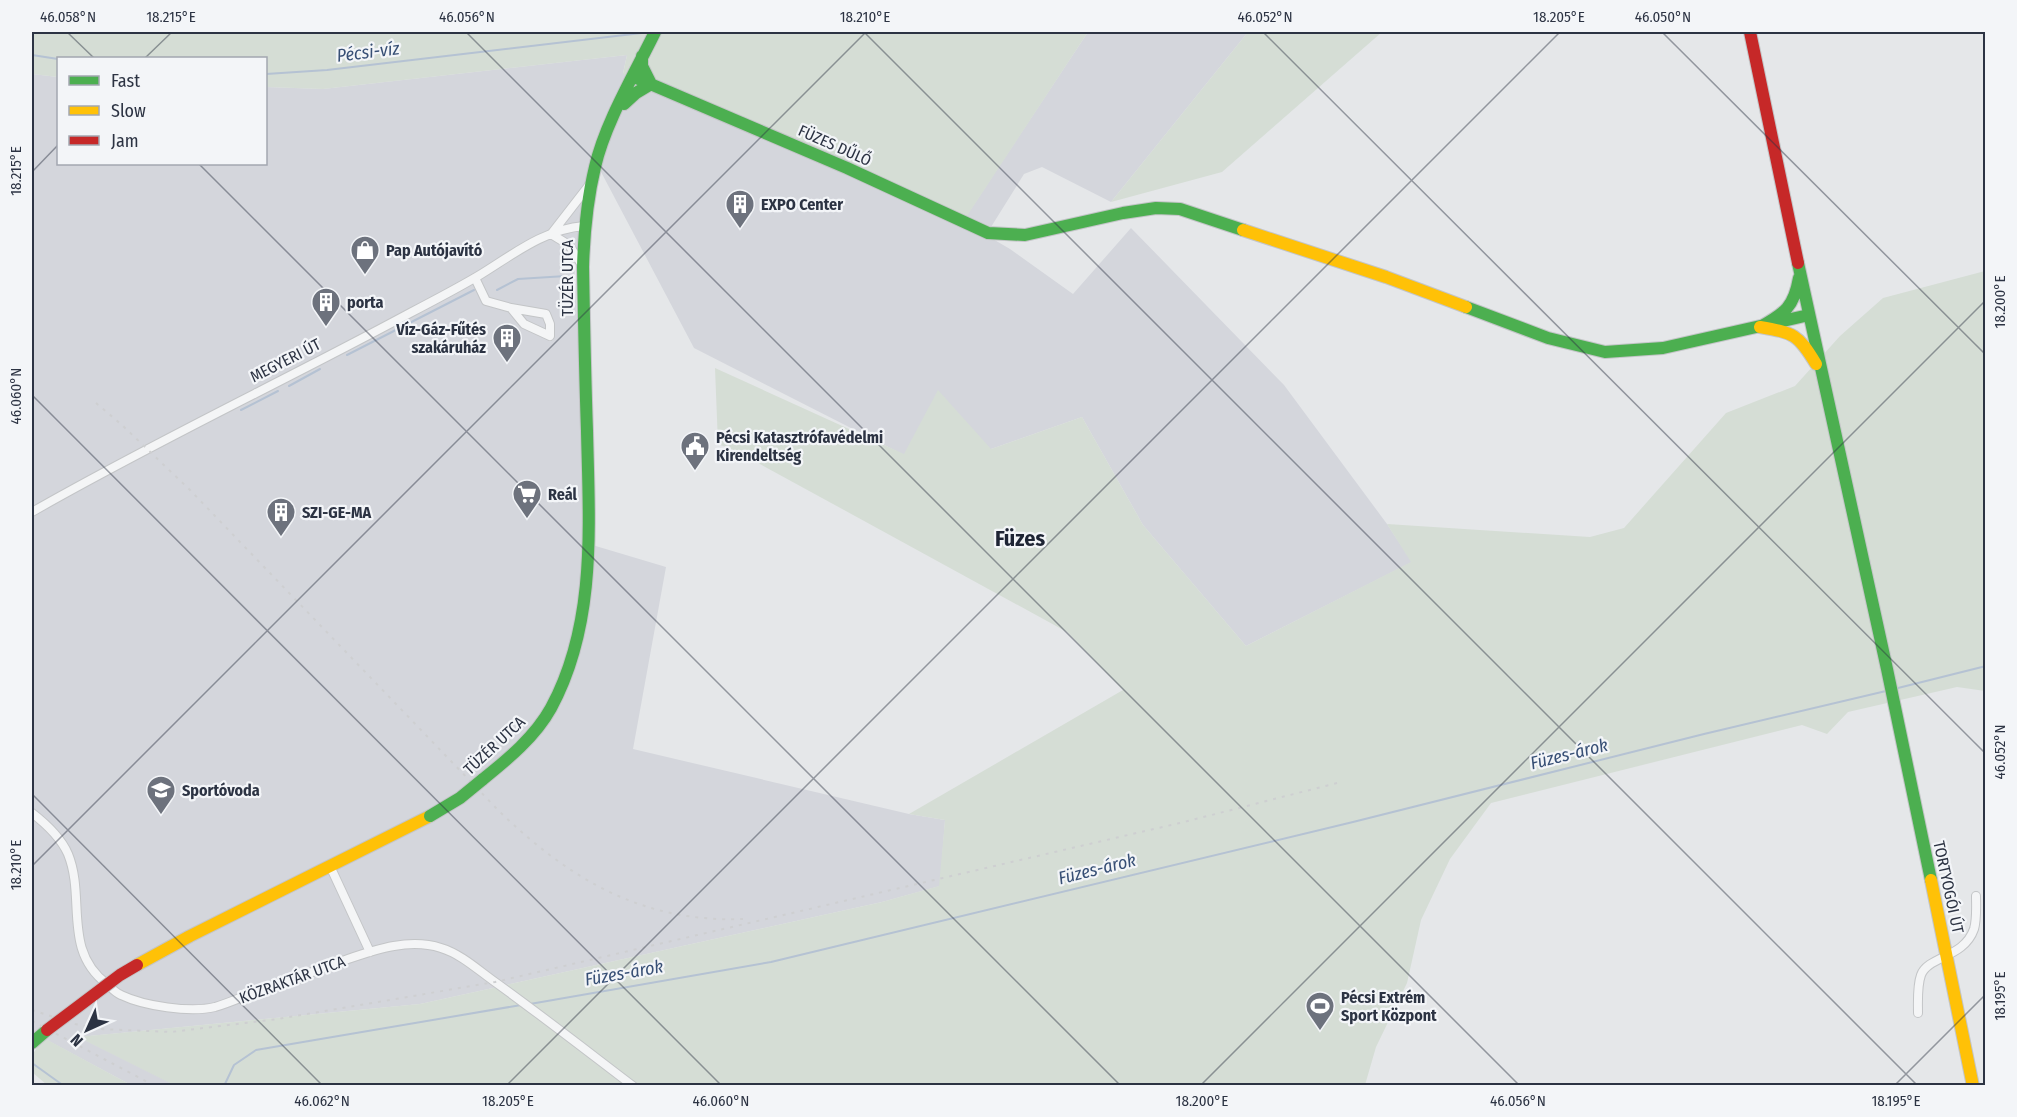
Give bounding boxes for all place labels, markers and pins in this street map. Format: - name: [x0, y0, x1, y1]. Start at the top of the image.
- building icon: EXPO Center: [724, 188, 756, 230]
- place label: EXPO Center: [761, 195, 843, 214]
- shop icon: Pap Autójavító: [349, 234, 381, 276]
- place label: Pap Autójavító: [386, 241, 483, 260]
- building icon: porta: [310, 286, 342, 328]
- place label: porta: [347, 293, 384, 312]
- place label: Víz-Gáz-Fűtés szakáruház: [395, 320, 486, 357]
- building icon: Víz-Gáz-Fűtés szakáruház: [491, 322, 523, 364]
- place label: Pécsi Katasztrófavédelmi Kirendeltség: [716, 428, 883, 465]
- public building icon: Pécsi Katasztrófavédelmi Kirendeltség: [679, 430, 711, 472]
- supermarket icon: Reál: [511, 478, 543, 520]
- place label: Reál: [548, 485, 578, 504]
- building icon: SZI-GE-MA: [265, 496, 297, 538]
- place label: SZI-GE-MA: [302, 503, 371, 522]
- school or university icon: Sportóvoda: [145, 774, 177, 816]
- place label: Sportóvoda: [182, 781, 260, 800]
- place label: Pécsi Extrém Sport Központ: [1341, 988, 1437, 1025]
- sports icon: Pécsi Extrém Sport Központ: [1304, 990, 1336, 1032]

